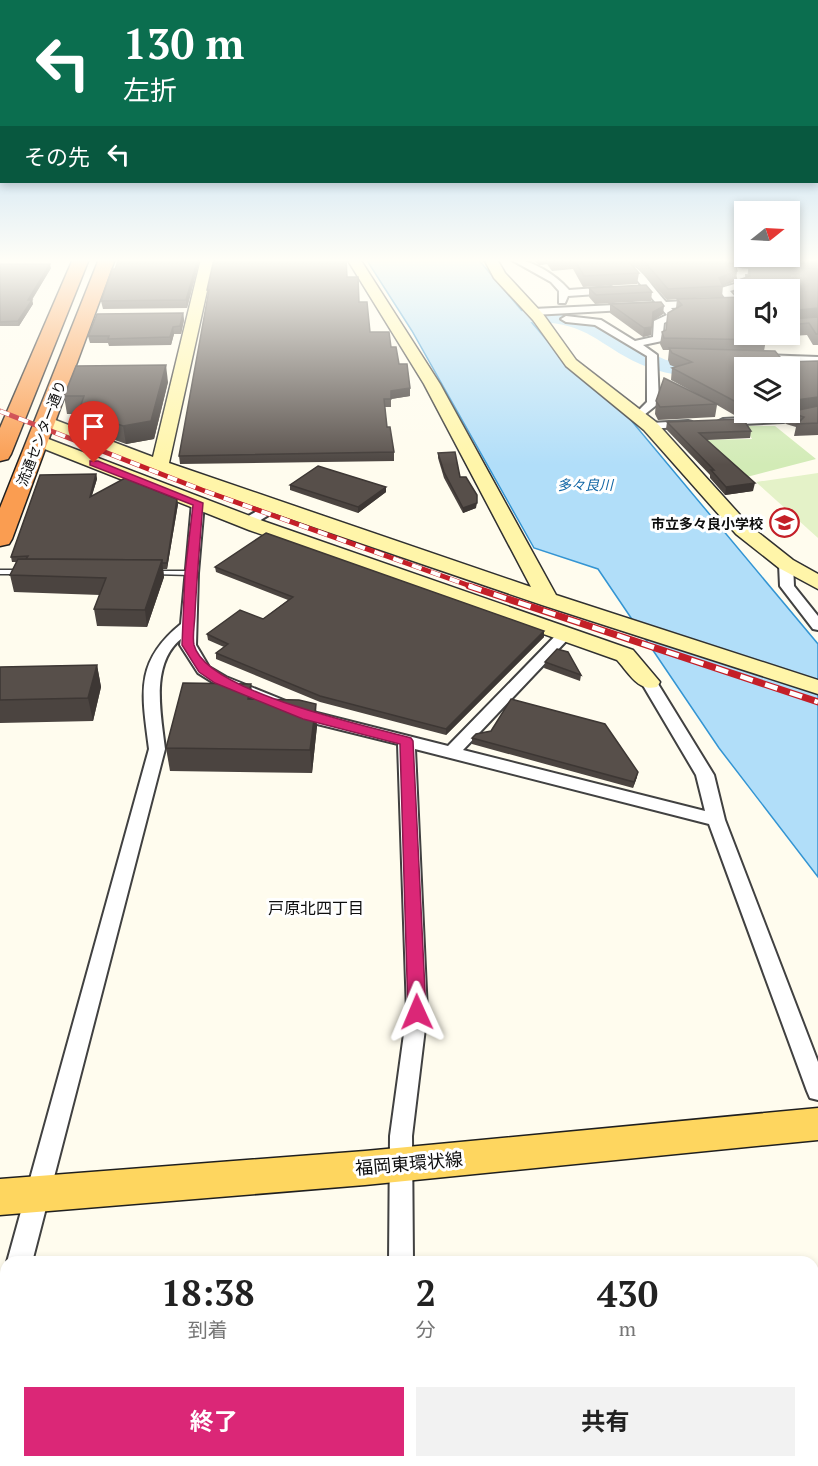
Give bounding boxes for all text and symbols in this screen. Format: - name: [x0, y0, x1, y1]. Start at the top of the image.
- text: 130 m: [123, 15, 244, 71]
- icon: left: [24, 24, 102, 102]
- text: 左折: [123, 72, 177, 108]
- icon: left: [102, 138, 135, 171]
- text: その先: [24, 142, 90, 171]
- north arrow: [734, 201, 800, 267]
- map controls: [734, 201, 800, 423]
- button: sound: [734, 279, 800, 345]
- button: layers: [734, 357, 800, 423]
- street label: 流通センター通り: [12, 377, 70, 489]
- pin: [68, 401, 119, 463]
- icon: arrive: [77, 410, 110, 443]
- water label: 多々良川: [557, 475, 615, 494]
- school or university icon: 市立多々良小学校: [768, 507, 800, 539]
- place label: 市立多々良小学校: [651, 514, 763, 533]
- district label: 戸原北四丁目: [268, 897, 364, 919]
- position arrow: [385, 980, 449, 1044]
- street label: 福岡東環状線: [354, 1146, 464, 1180]
- text: 18:38: [161, 1269, 255, 1316]
- text: 2: [416, 1269, 436, 1316]
- text: 430: [597, 1270, 658, 1317]
- text: m: [619, 1315, 636, 1342]
- text: 到着: [188, 1316, 228, 1343]
- text: 分: [416, 1316, 436, 1343]
- button: 終了: [24, 1387, 404, 1456]
- button: 共有: [416, 1387, 795, 1456]

